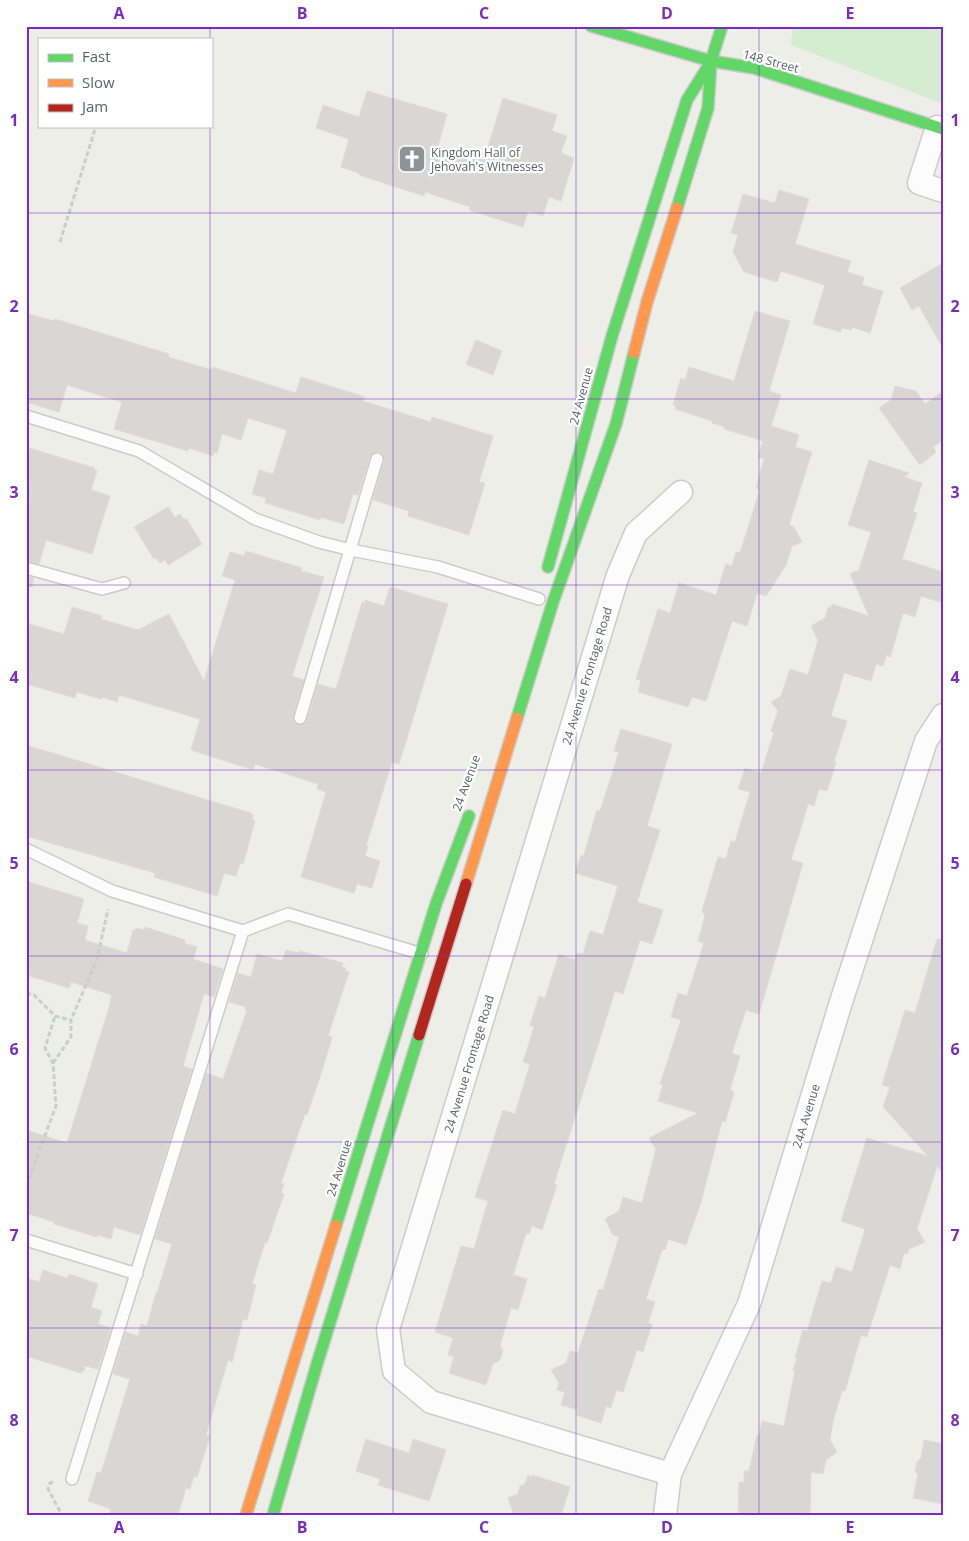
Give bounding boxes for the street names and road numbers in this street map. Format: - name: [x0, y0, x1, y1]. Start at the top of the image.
- street label: 148 Street: [741, 45, 801, 77]
- street label: 24 Avenue: [565, 365, 597, 427]
- street label: 24 Avenue Frontage Road: [558, 605, 616, 747]
- street label: 24 Avenue: [448, 752, 484, 813]
- street label: 24 Avenue Frontage Road: [440, 993, 498, 1135]
- street label: 24A Avenue: [788, 1082, 824, 1150]
- street label: 24 Avenue: [322, 1137, 356, 1199]

